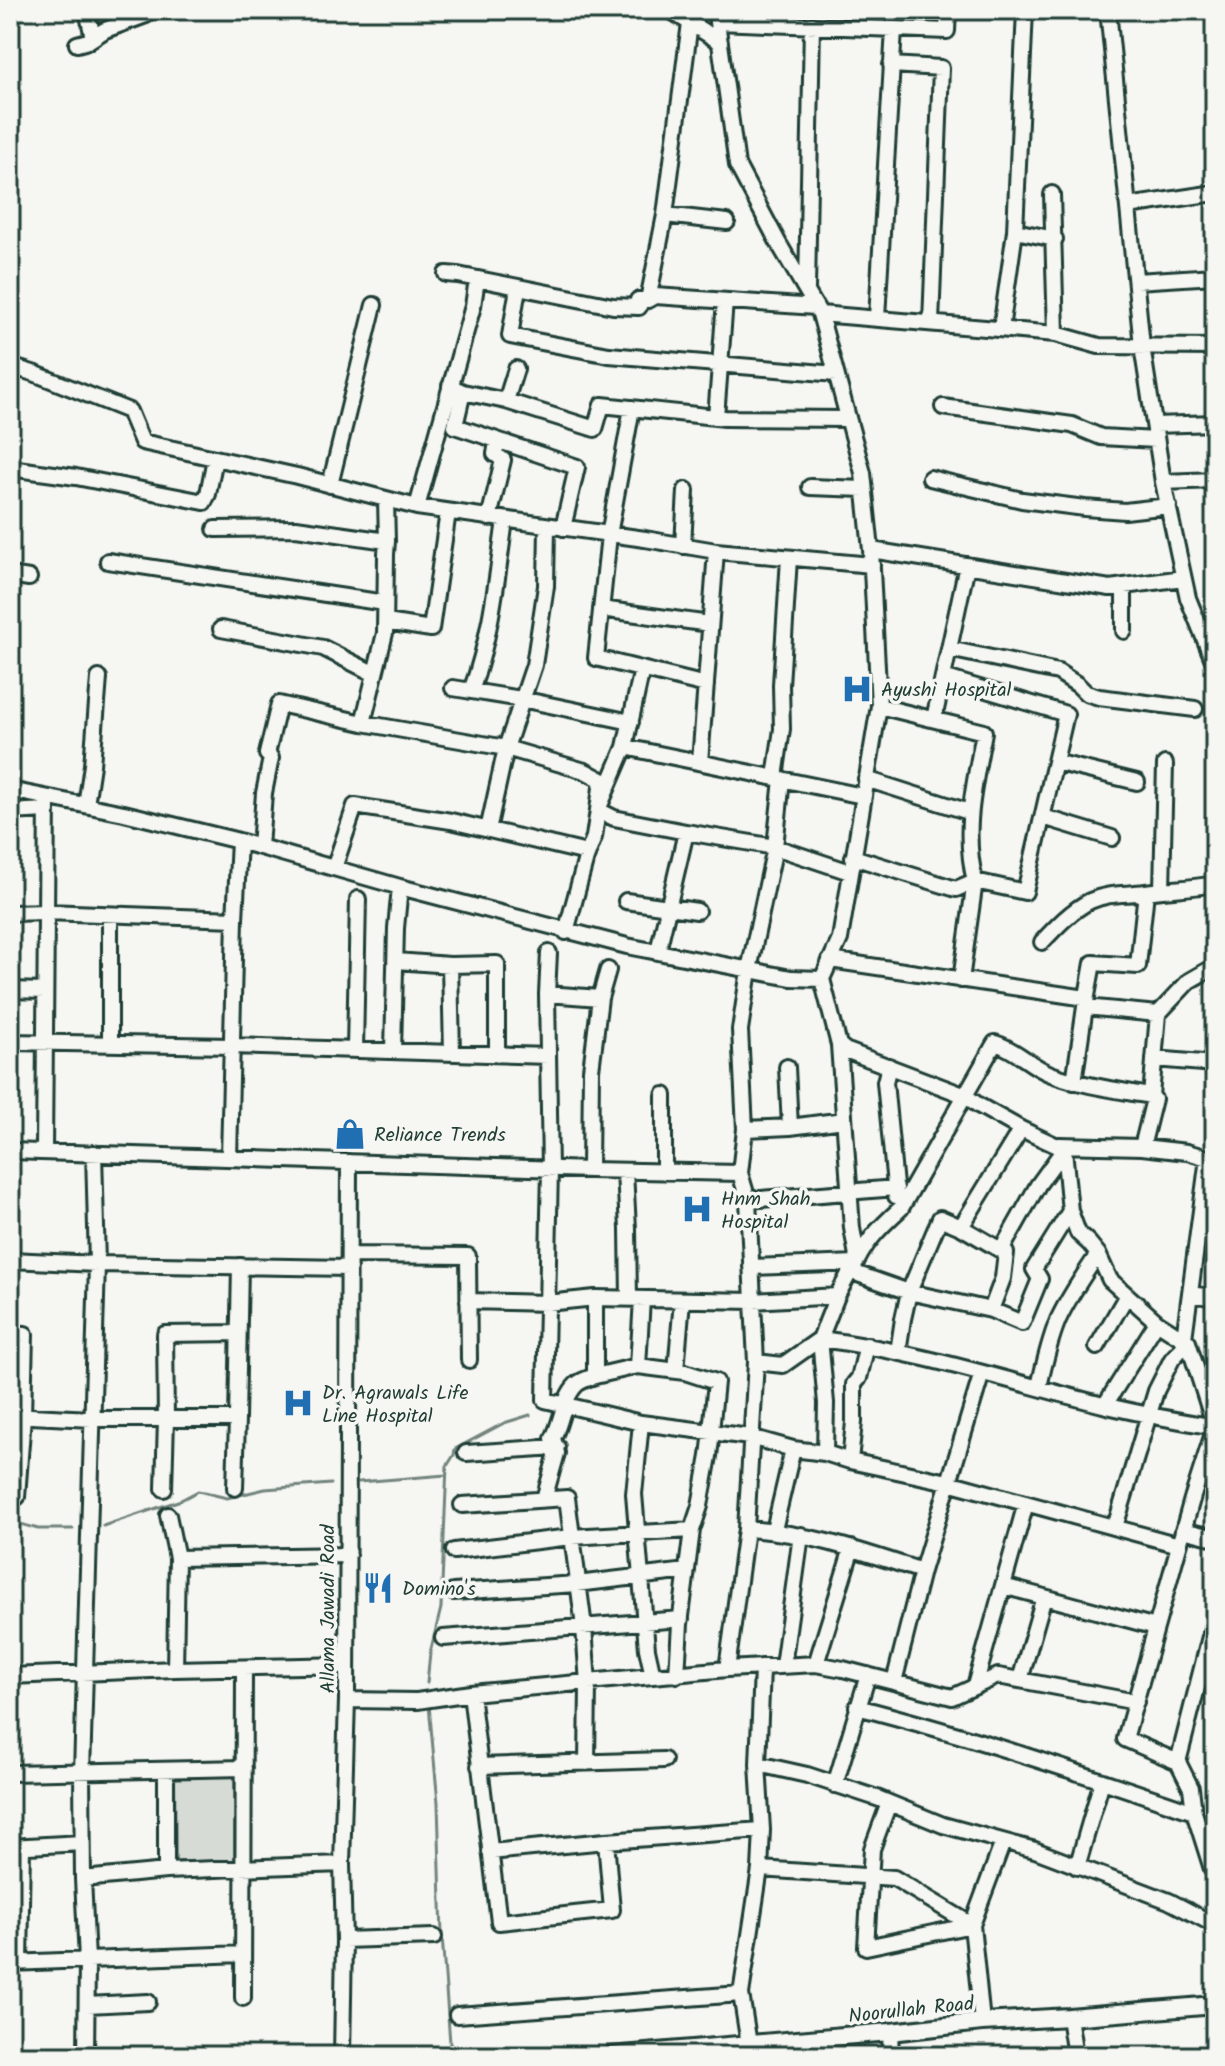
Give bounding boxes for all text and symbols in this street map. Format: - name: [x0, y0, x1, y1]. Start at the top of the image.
- hospital icon: Ayushi Hospital: [840, 672, 874, 706]
- place label: Ayushi Hospital: [881, 675, 1012, 707]
- shop icon: Reliance Trends: [333, 1117, 367, 1151]
- place label: Reliance Trends: [374, 1120, 506, 1152]
- place label: Hnm Shah Hospital: [721, 1184, 810, 1239]
- hospital icon: Hnm Shah Hospital: [680, 1192, 714, 1226]
- place label: Dr. Agrawals Life Line Hospital: [322, 1378, 468, 1433]
- hospital icon: Dr. Agrawals Life Line Hospital: [281, 1386, 315, 1420]
- street label: Allama Jawadi Road: [313, 1523, 345, 1694]
- restaurant icon: Domino's: [361, 1571, 395, 1605]
- place label: Domino's: [402, 1574, 476, 1606]
- street label: Noorullah Road: [847, 1988, 977, 2033]

